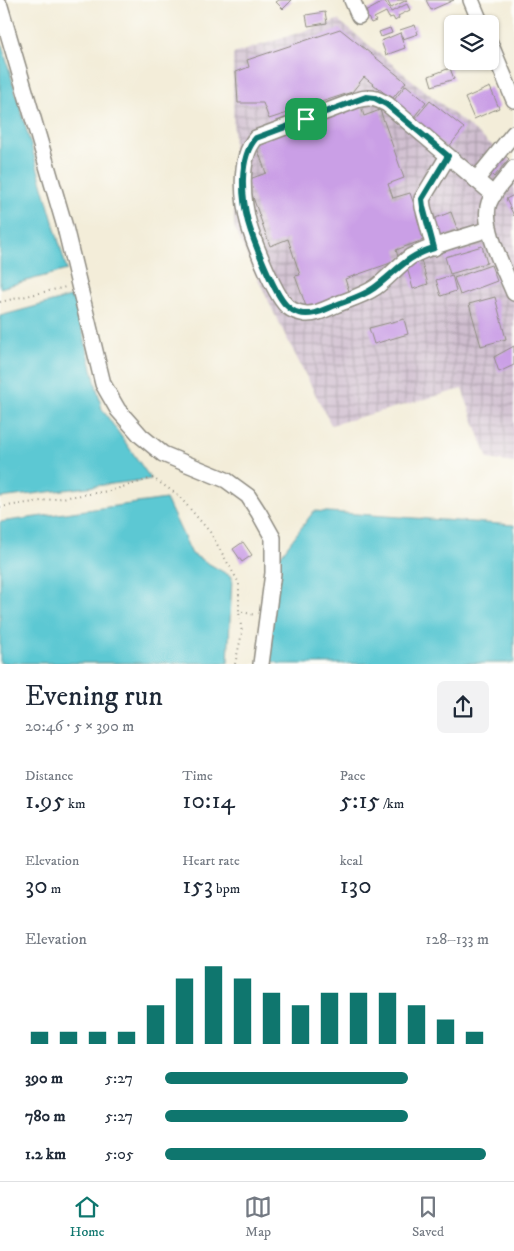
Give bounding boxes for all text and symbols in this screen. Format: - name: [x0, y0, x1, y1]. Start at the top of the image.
- map controls: [444, 15, 499, 70]
- button: layers: [444, 15, 499, 70]
- pin: [285, 98, 327, 140]
- icon: arrive: [292, 105, 320, 133]
- text: Evening run: [25, 679, 163, 714]
- button: share: [437, 681, 489, 733]
- text: 20:46 · 5 × 390 m: [25, 716, 134, 736]
- text: Distance: [25, 767, 73, 785]
- text: Time: [182, 767, 213, 785]
- text: Pace: [340, 767, 366, 785]
- text: 1.95: [25, 785, 65, 816]
- text: 10:14: [182, 785, 235, 816]
- text: 5:15: [340, 785, 380, 816]
- text: km: [65, 795, 85, 813]
- text: /km: [380, 795, 404, 813]
- text: Elevation: [25, 852, 79, 870]
- text: Heart rate: [182, 852, 240, 870]
- text: kcal: [340, 852, 363, 870]
- text: 30: [25, 870, 48, 901]
- text: 153: [182, 870, 213, 901]
- text: 130: [340, 870, 372, 901]
- text: m: [48, 880, 61, 898]
- text: bpm: [213, 880, 240, 898]
- text: Elevation: [25, 929, 87, 949]
- text: 128–133 m: [426, 929, 489, 949]
- text: 390 m: [25, 1068, 63, 1088]
- text: 5:27: [105, 1068, 133, 1088]
- text: 780 m: [25, 1106, 66, 1126]
- text: 5:27: [105, 1106, 133, 1126]
- text: 1.2 km: [25, 1144, 66, 1164]
- text: 5:05: [105, 1144, 134, 1164]
- tab: Home: [70, 1193, 104, 1241]
- tab: Map: [244, 1193, 272, 1241]
- tab: Saved: [412, 1193, 444, 1241]

